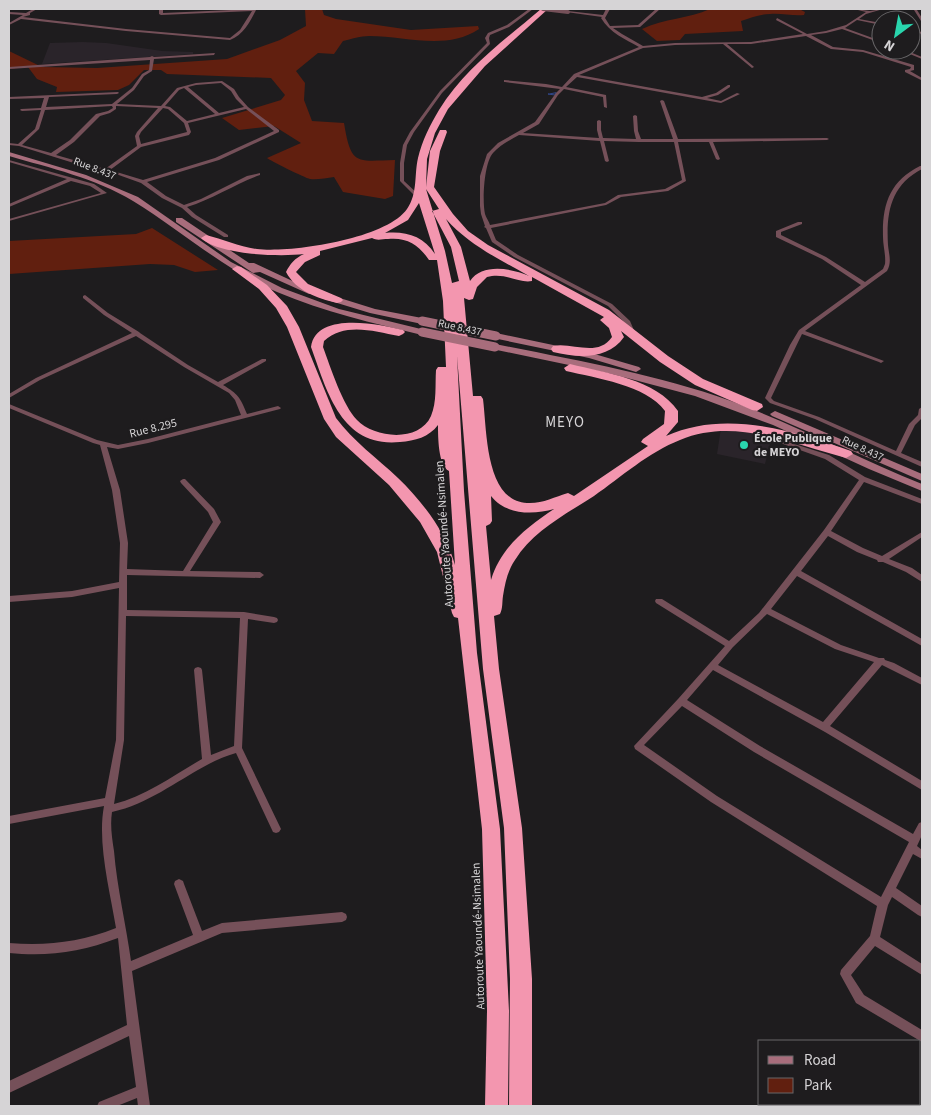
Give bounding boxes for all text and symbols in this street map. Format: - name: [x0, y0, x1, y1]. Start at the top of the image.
- north arrow: [871, 10, 921, 60]
- text: N: [880, 34, 899, 56]
- street label: Rue 8.437: [71, 153, 118, 183]
- street label: Rue 8.437: [437, 316, 483, 339]
- district label: MEYO: [545, 412, 585, 433]
- street label: Rue 8.295: [128, 414, 179, 443]
- place label: École Publique de MEYO: [754, 430, 832, 461]
- street label: Rue 8.437: [839, 432, 886, 465]
- marker: École Publique de MEYO: [738, 439, 750, 451]
- street label: Autoroute Yaoundé-Nsimalen: [431, 460, 458, 608]
- street label: Autoroute Yaoundé-Nsimalen: [467, 862, 490, 1010]
- legend: [758, 1040, 921, 1105]
- text: Road: [804, 1050, 836, 1071]
- text: Park: [804, 1075, 833, 1096]

